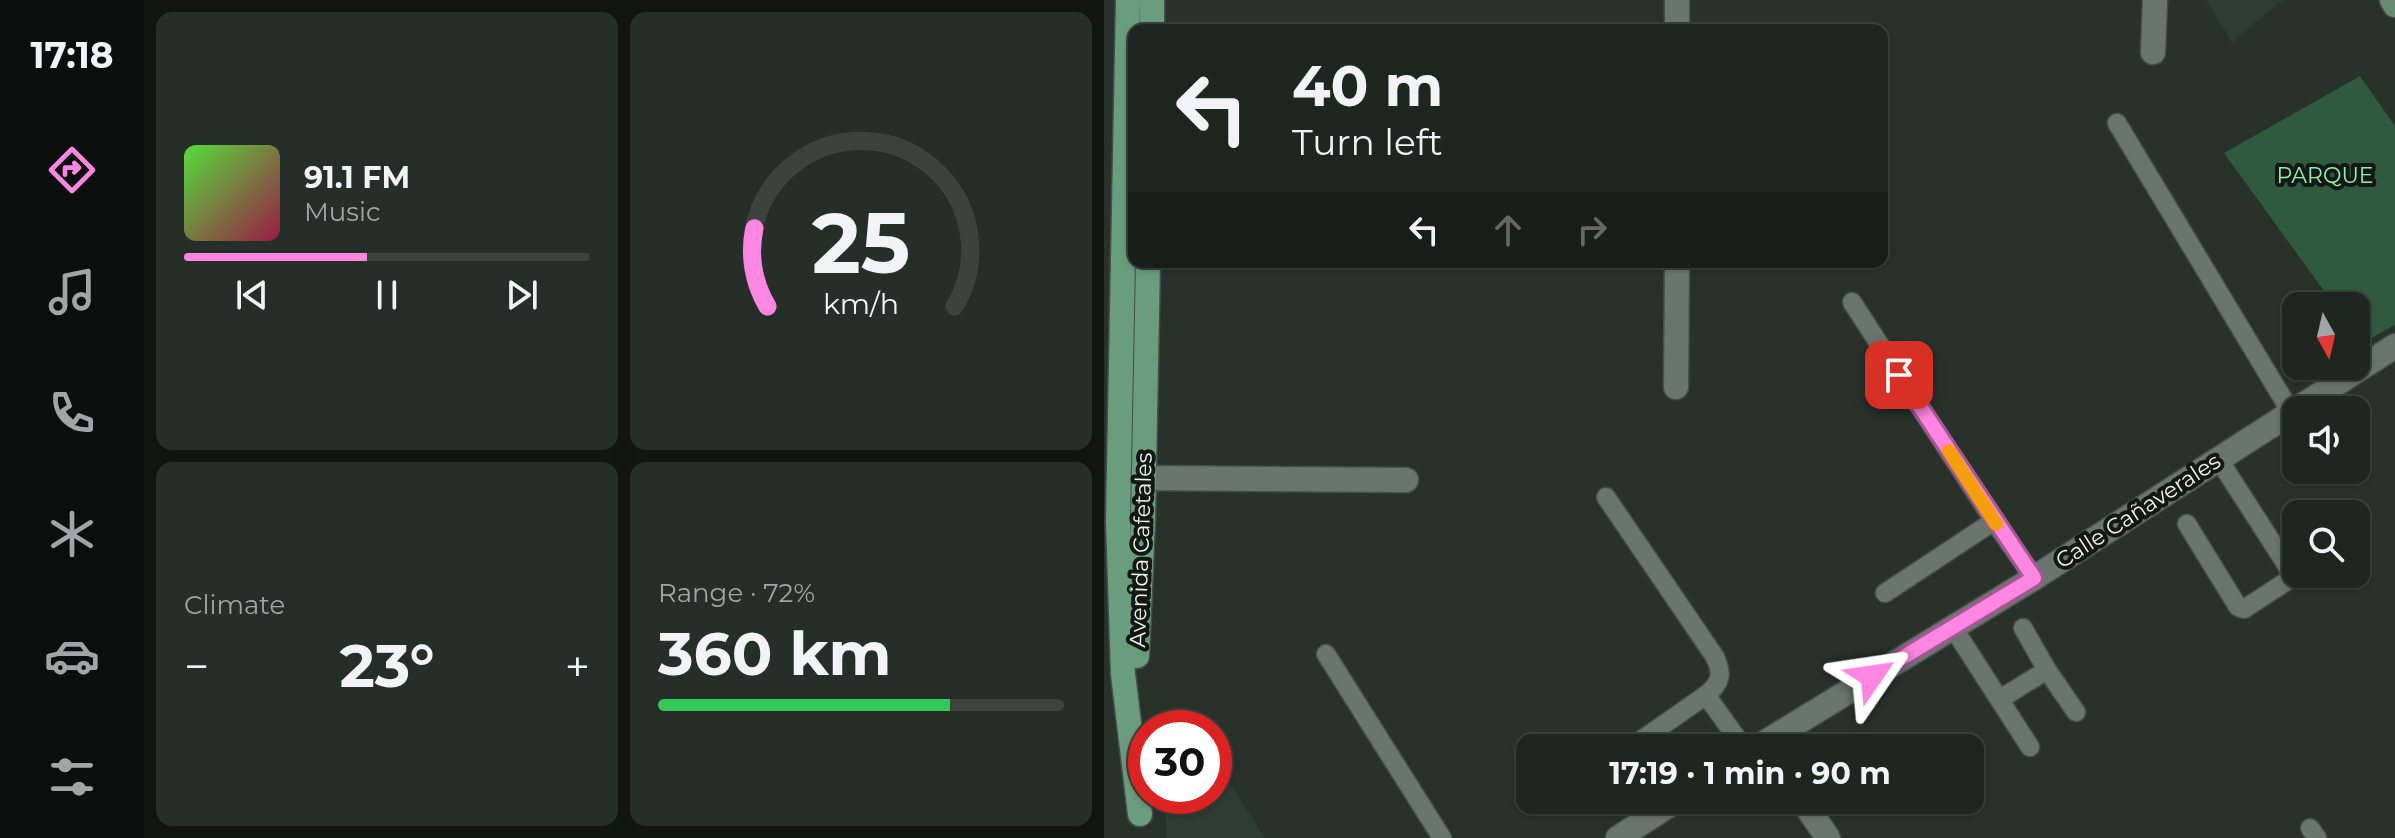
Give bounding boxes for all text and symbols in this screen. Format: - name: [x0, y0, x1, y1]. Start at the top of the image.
- text: 17:18: [30, 33, 114, 77]
- text: 40 m: [1292, 52, 1443, 120]
- icon: left: [1160, 56, 1264, 160]
- text: Turn left: [1292, 120, 1443, 164]
- icon: directions: [44, 142, 100, 198]
- text: 91.1 FM: [304, 159, 410, 196]
- park label: PARQUE: [2276, 162, 2374, 189]
- text: 25: [812, 192, 910, 294]
- text: Music: [304, 196, 381, 228]
- icon: left: [1402, 208, 1446, 252]
- icon: ahead: [1486, 208, 1530, 252]
- icon: right: [1570, 208, 1614, 252]
- icon: music: [44, 264, 100, 320]
- icon: previous: [230, 273, 274, 317]
- icon: pause: [365, 273, 409, 317]
- icon: next: [500, 273, 544, 317]
- text: km/h: [823, 286, 899, 321]
- north arrow: [2282, 292, 2370, 380]
- map controls: [2282, 292, 2370, 588]
- pin: [1865, 341, 1933, 409]
- icon: arrive: [1877, 353, 1921, 397]
- icon: phone: [44, 385, 100, 441]
- button: sound: [2282, 396, 2370, 484]
- street label: Calle Cañaverales: [2051, 448, 2226, 574]
- street label: Avenida Cafetales: [1124, 452, 1158, 648]
- button: search: [2282, 500, 2370, 588]
- icon: climate: [44, 506, 100, 562]
- text: Range · 72%: [658, 577, 815, 609]
- text: Climate: [184, 589, 285, 621]
- text: 360 km: [658, 617, 891, 690]
- icon: car: [44, 628, 100, 684]
- text: 23°: [339, 629, 435, 702]
- position arrow: [1830, 634, 1914, 718]
- text: −: [184, 639, 209, 693]
- text: +: [565, 639, 590, 693]
- speed limit sign: 30: [1128, 710, 1232, 814]
- icon: filters: [44, 749, 100, 805]
- text: 17:19 · 1 min · 90 m: [1609, 755, 1891, 792]

